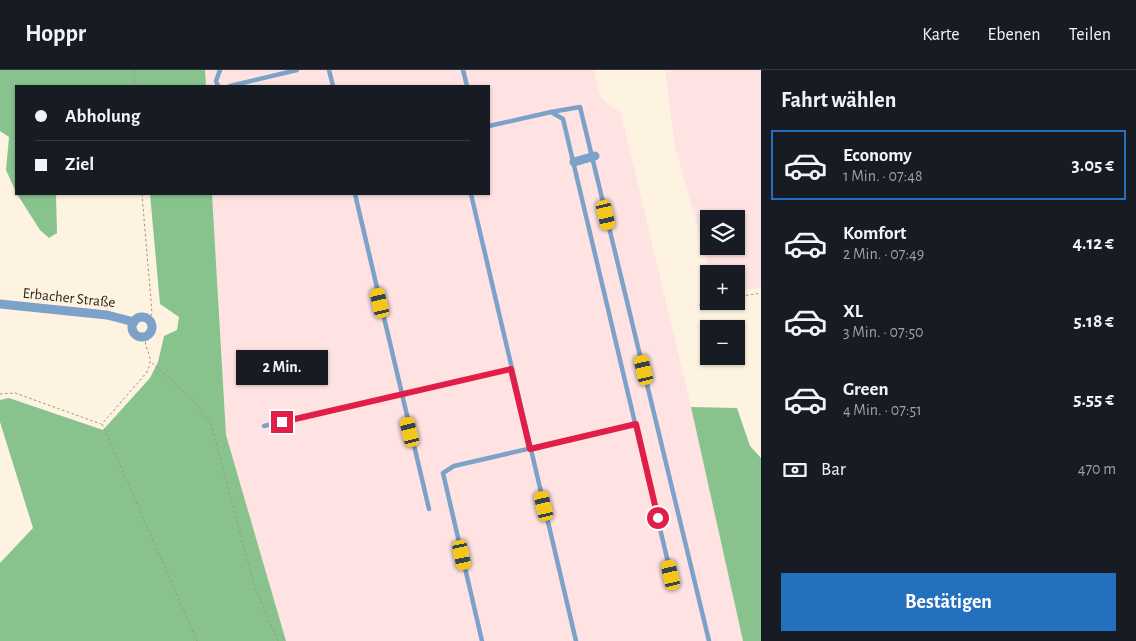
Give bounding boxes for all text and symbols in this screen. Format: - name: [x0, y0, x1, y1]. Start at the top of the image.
- text: Hoppr: [25, 22, 86, 46]
- text: Karte: [922, 26, 960, 44]
- text: Ebenen: [988, 26, 1041, 44]
- text: Teilen: [1069, 26, 1111, 44]
- text: Fahrt wählen: [781, 89, 896, 111]
- text: Abholung: [65, 107, 140, 126]
- icon: car: [783, 143, 828, 188]
- text: Economy: [843, 146, 912, 165]
- text: Ziel: [65, 155, 94, 174]
- text: 3.05 €: [1072, 156, 1114, 175]
- text: 1 Min. · 07:48: [843, 168, 923, 184]
- car: [595, 199, 616, 231]
- map controls: [700, 210, 745, 365]
- button: layers: [700, 210, 745, 255]
- icon: car: [783, 221, 828, 266]
- text: Komfort: [843, 224, 907, 243]
- text: 4.12 €: [1073, 234, 1114, 253]
- text: 2 Min. · 07:49: [843, 246, 924, 262]
- button: +: [700, 265, 745, 310]
- street label: Erbacher Straße: [22, 286, 116, 310]
- car: [369, 287, 390, 319]
- icon: car: [783, 299, 828, 344]
- text: XL: [843, 302, 863, 321]
- text: 5.18 €: [1073, 312, 1114, 331]
- button: −: [700, 320, 745, 365]
- text: 3 Min. · 07:50: [843, 324, 924, 340]
- callout: 2 Min.: [236, 350, 328, 384]
- car: [633, 354, 654, 386]
- text: 2 Min.: [262, 359, 302, 375]
- icon: car: [783, 377, 828, 422]
- text: Green: [843, 380, 889, 399]
- text: 5.55 €: [1073, 390, 1114, 409]
- text: 4 Min. · 07:51: [843, 402, 922, 418]
- route end: [271, 411, 293, 433]
- car: [399, 416, 420, 448]
- icon: cash: [781, 456, 809, 484]
- text: Bar: [821, 460, 846, 479]
- text: 470 m: [1078, 461, 1116, 477]
- car: [533, 490, 554, 522]
- route start: [647, 507, 669, 529]
- car: [451, 539, 472, 571]
- car: [660, 559, 681, 591]
- button: Bestätigen: [781, 573, 1116, 631]

